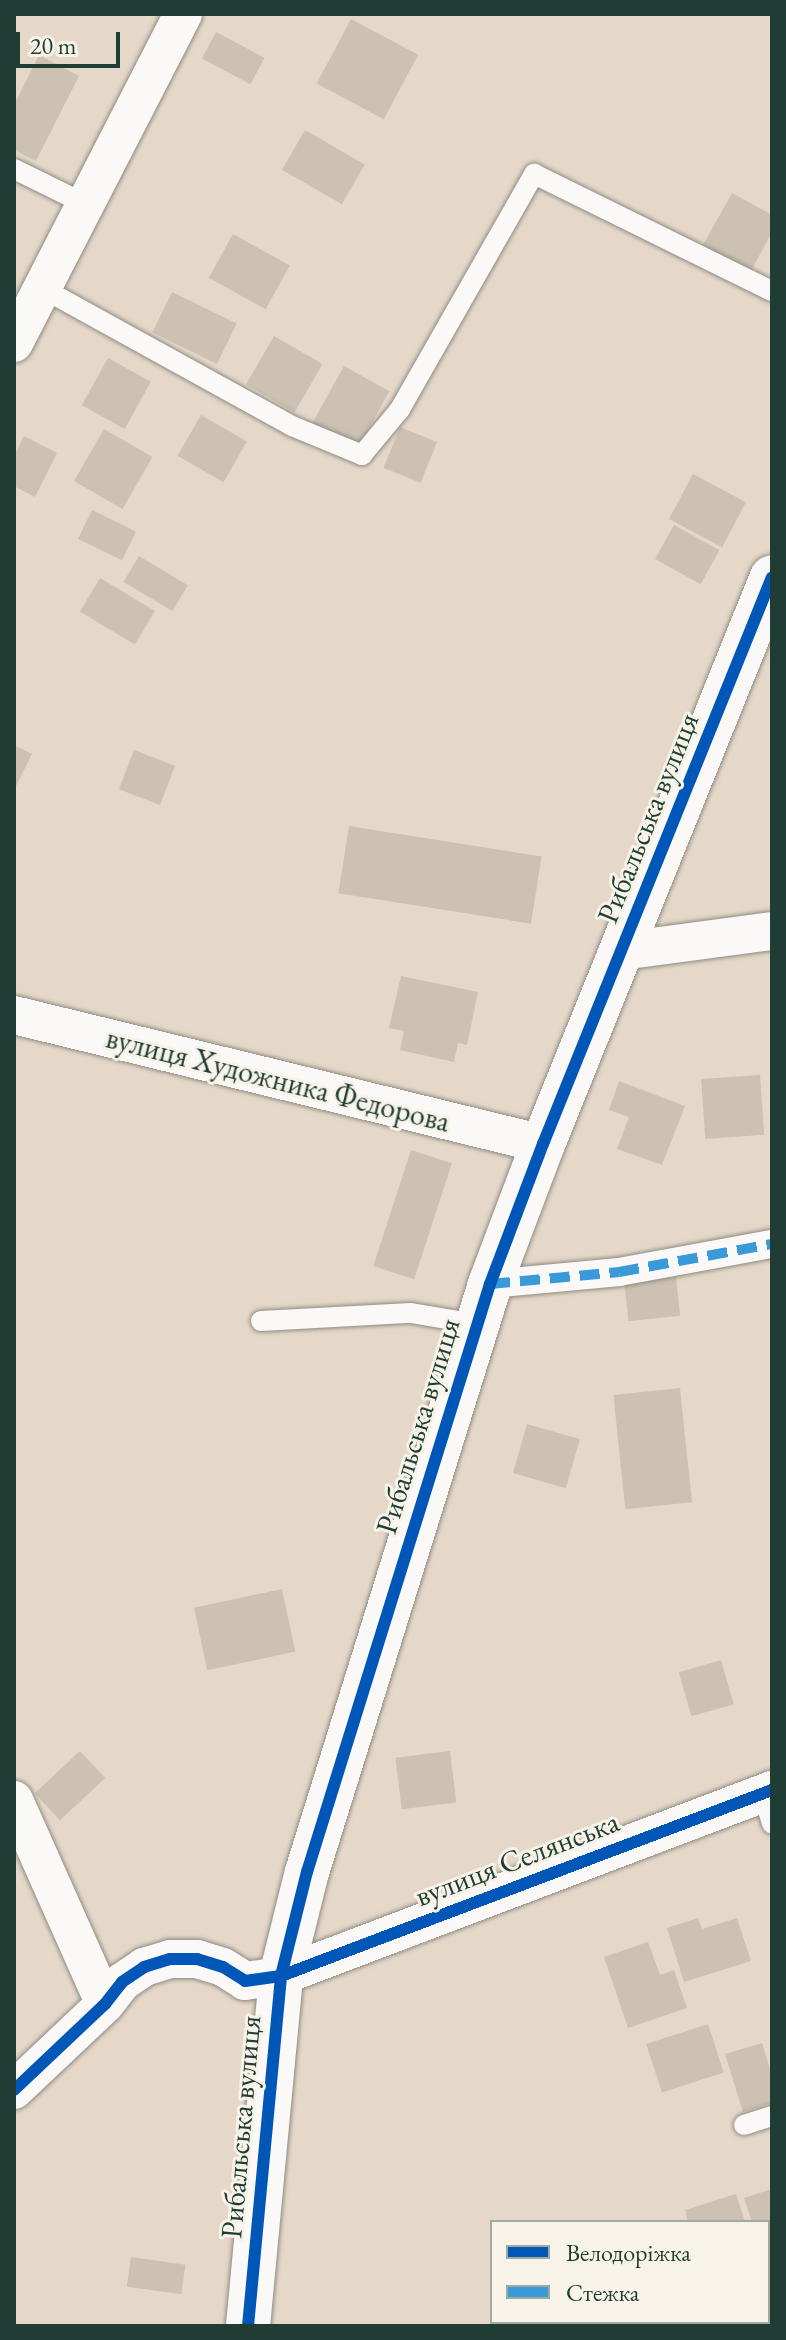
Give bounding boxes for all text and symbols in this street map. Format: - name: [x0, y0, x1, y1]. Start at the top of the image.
- scale bar: [20, 16, 124, 66]
- text: 20 m: [30, 30, 77, 61]
- street label: Рибальська вулиця: [589, 708, 707, 928]
- street label: вулиця Художника Федорова: [102, 1020, 454, 1140]
- street label: Рибальська вулиця: [368, 1314, 468, 1538]
- street label: вулиця Селянська: [410, 1804, 624, 1914]
- street label: Рибальська вулиця: [213, 2014, 269, 2240]
- legend: [490, 2220, 770, 2324]
- text: Велодоріжка: [566, 2237, 691, 2268]
- text: Стежка: [566, 2277, 639, 2308]

